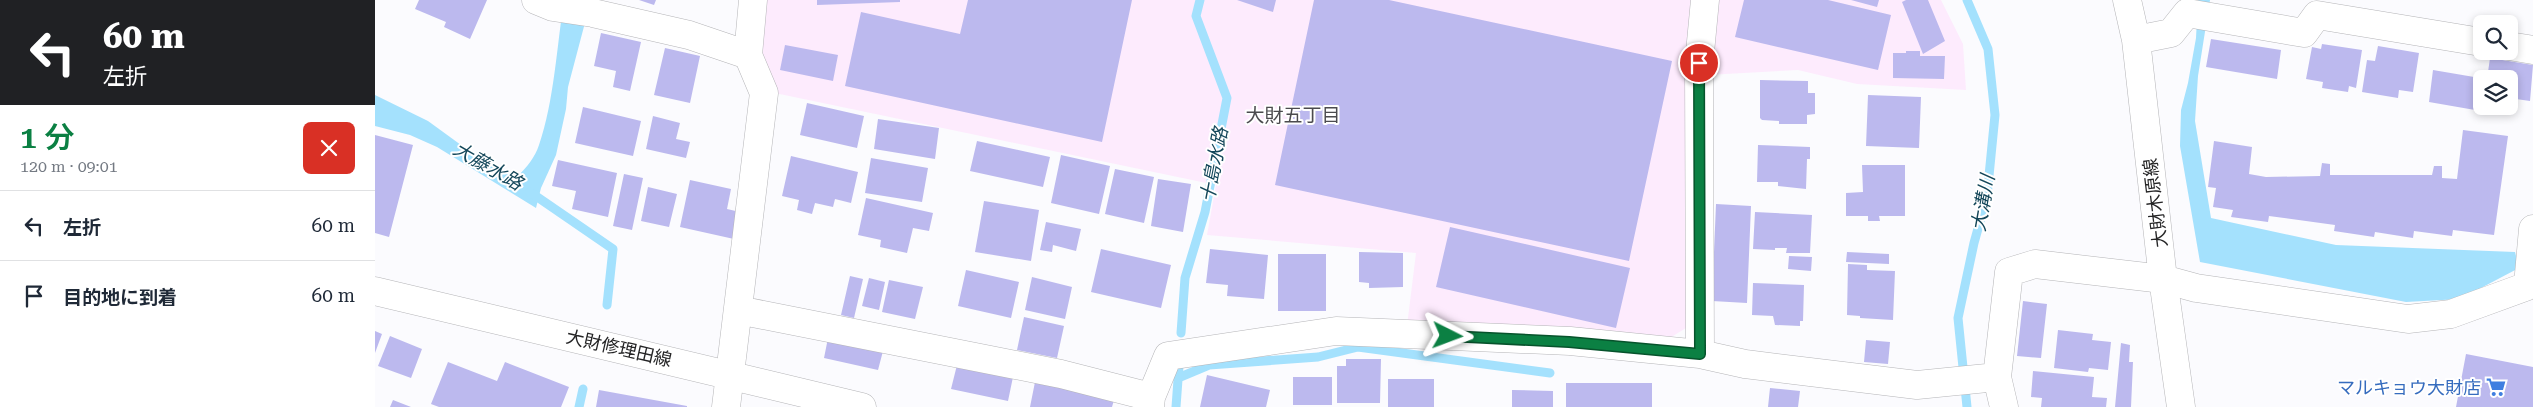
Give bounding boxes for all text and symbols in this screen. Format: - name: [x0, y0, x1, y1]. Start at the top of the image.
- map controls: [2473, 15, 2518, 115]
- button: search: [2473, 15, 2518, 60]
- text: 60 m: [103, 16, 185, 57]
- icon: left: [20, 20, 85, 85]
- pin: [1678, 42, 1720, 84]
- icon: arrive: [1685, 49, 1713, 77]
- text: 左折: [103, 64, 147, 89]
- button: layers: [2473, 70, 2518, 115]
- district label: 大財五丁目: [1245, 104, 1341, 127]
- text: 1 分: [20, 120, 74, 155]
- button: close: [303, 122, 355, 174]
- water label: 十島水路: [1195, 124, 1233, 205]
- water label: 大藤水路: [449, 137, 528, 196]
- text: 120 m · 09:01: [20, 157, 118, 176]
- street label: 大財木原線: [2139, 157, 2171, 249]
- water label: 大溝川: [1967, 171, 2000, 233]
- icon: left: [20, 212, 48, 240]
- text: 60 m: [312, 214, 355, 237]
- text: 左折: [63, 216, 101, 239]
- icon: arrive: [20, 282, 48, 310]
- text: 60 m: [312, 284, 355, 307]
- text: 目的地に到着: [63, 286, 177, 309]
- position arrow: [1421, 309, 1473, 361]
- street label: 大財修理田線: [564, 326, 674, 370]
- supermarket icon: マルキョウ大財店: [2485, 376, 2507, 398]
- place label: マルキョウ大財店: [2337, 377, 2481, 398]

